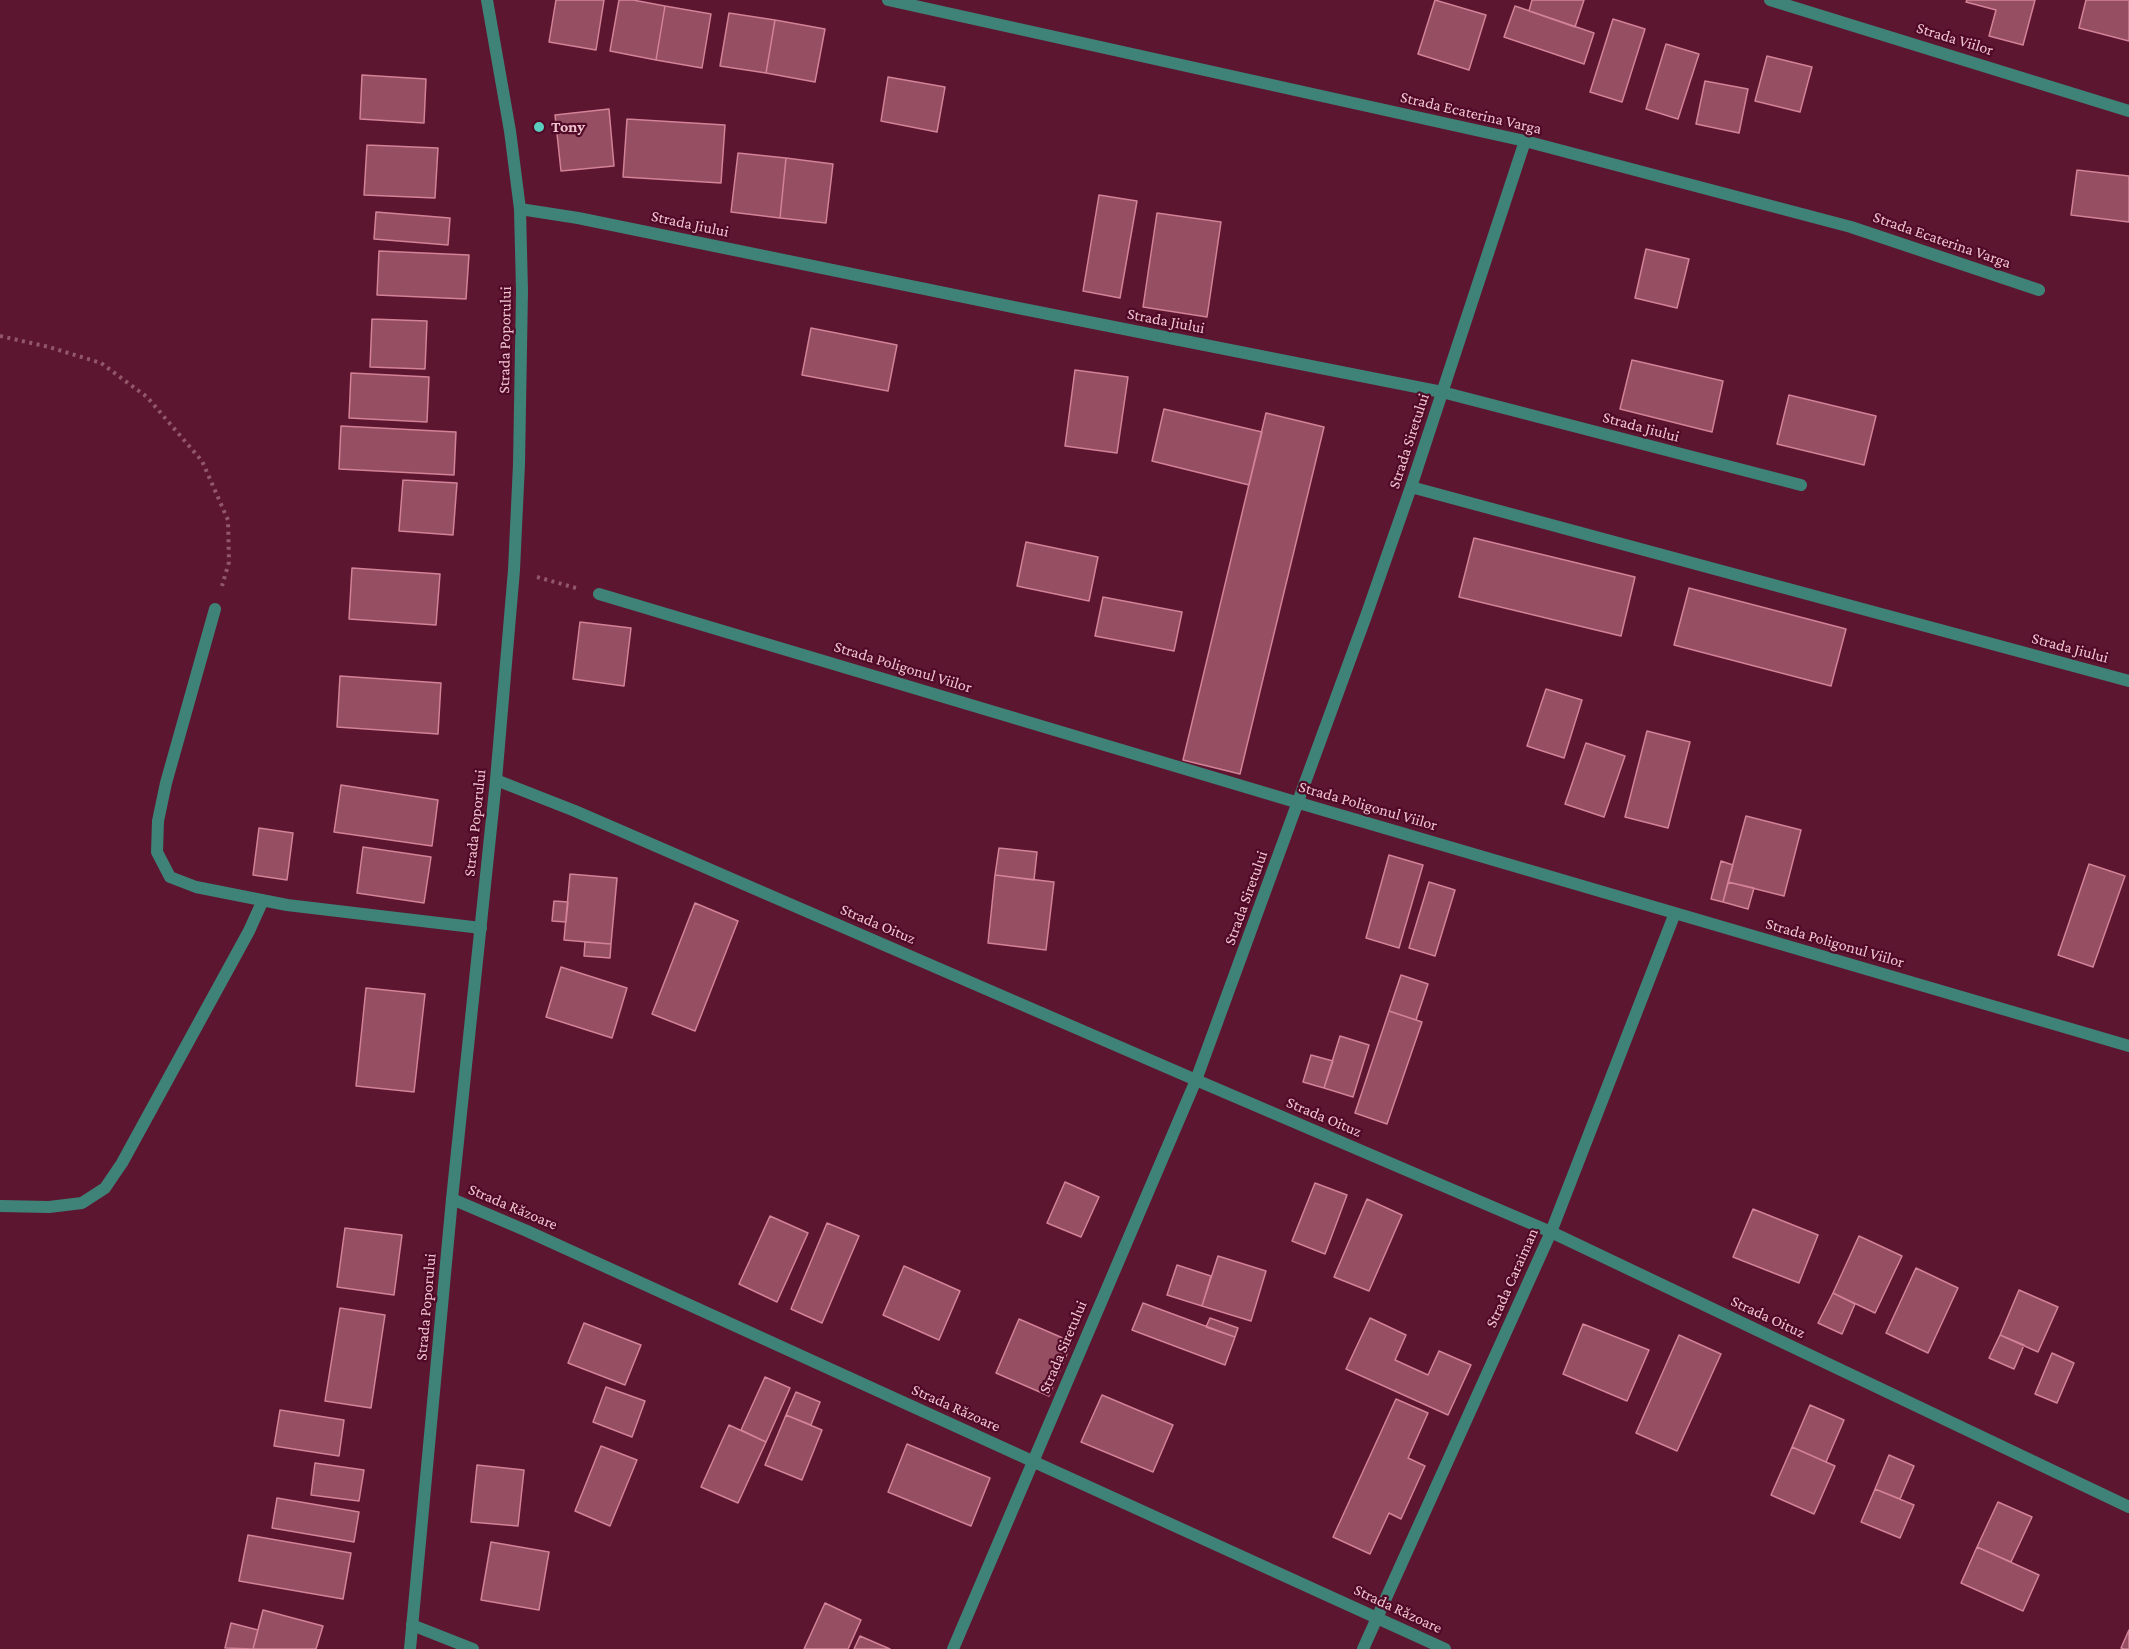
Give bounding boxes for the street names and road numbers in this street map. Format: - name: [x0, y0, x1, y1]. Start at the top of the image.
- street label: Strada Viilor: [1914, 18, 1996, 60]
- street label: Strada Ecaterina Varga: [1398, 87, 1544, 139]
- street label: Strada Jiului: [649, 206, 731, 242]
- street label: Strada Ecaterina Varga: [1871, 207, 2013, 273]
- street label: Strada Poporului: [494, 286, 516, 394]
- street label: Strada Jiului: [1126, 304, 1206, 338]
- street label: Strada Siretului: [1385, 391, 1433, 491]
- street label: Strada Jiului: [1600, 408, 1682, 446]
- street label: Strada Jiului: [2029, 629, 2111, 667]
- street label: Strada Poligonul Viilor: [832, 637, 974, 697]
- street label: Strada Poporului: [460, 769, 490, 877]
- street label: Strada Poligonul Viilor: [1296, 777, 1440, 835]
- street label: Strada Siretului: [1220, 848, 1272, 948]
- street label: Strada Oituz: [837, 900, 919, 948]
- street label: Strada Poligonul Viilor: [1763, 914, 1907, 972]
- street label: Strada Oituz: [1283, 1093, 1365, 1141]
- street label: Strada Răzoare: [466, 1180, 560, 1234]
- street label: Strada Caraiman: [1481, 1225, 1543, 1331]
- street label: Strada Poporului: [412, 1253, 440, 1361]
- street label: Strada Oituz: [1728, 1291, 1808, 1343]
- street label: Strada Siretului: [1035, 1298, 1091, 1396]
- street label: Strada Răzoare: [909, 1380, 1003, 1436]
- street label: Strada Răzoare: [1351, 1580, 1445, 1638]

